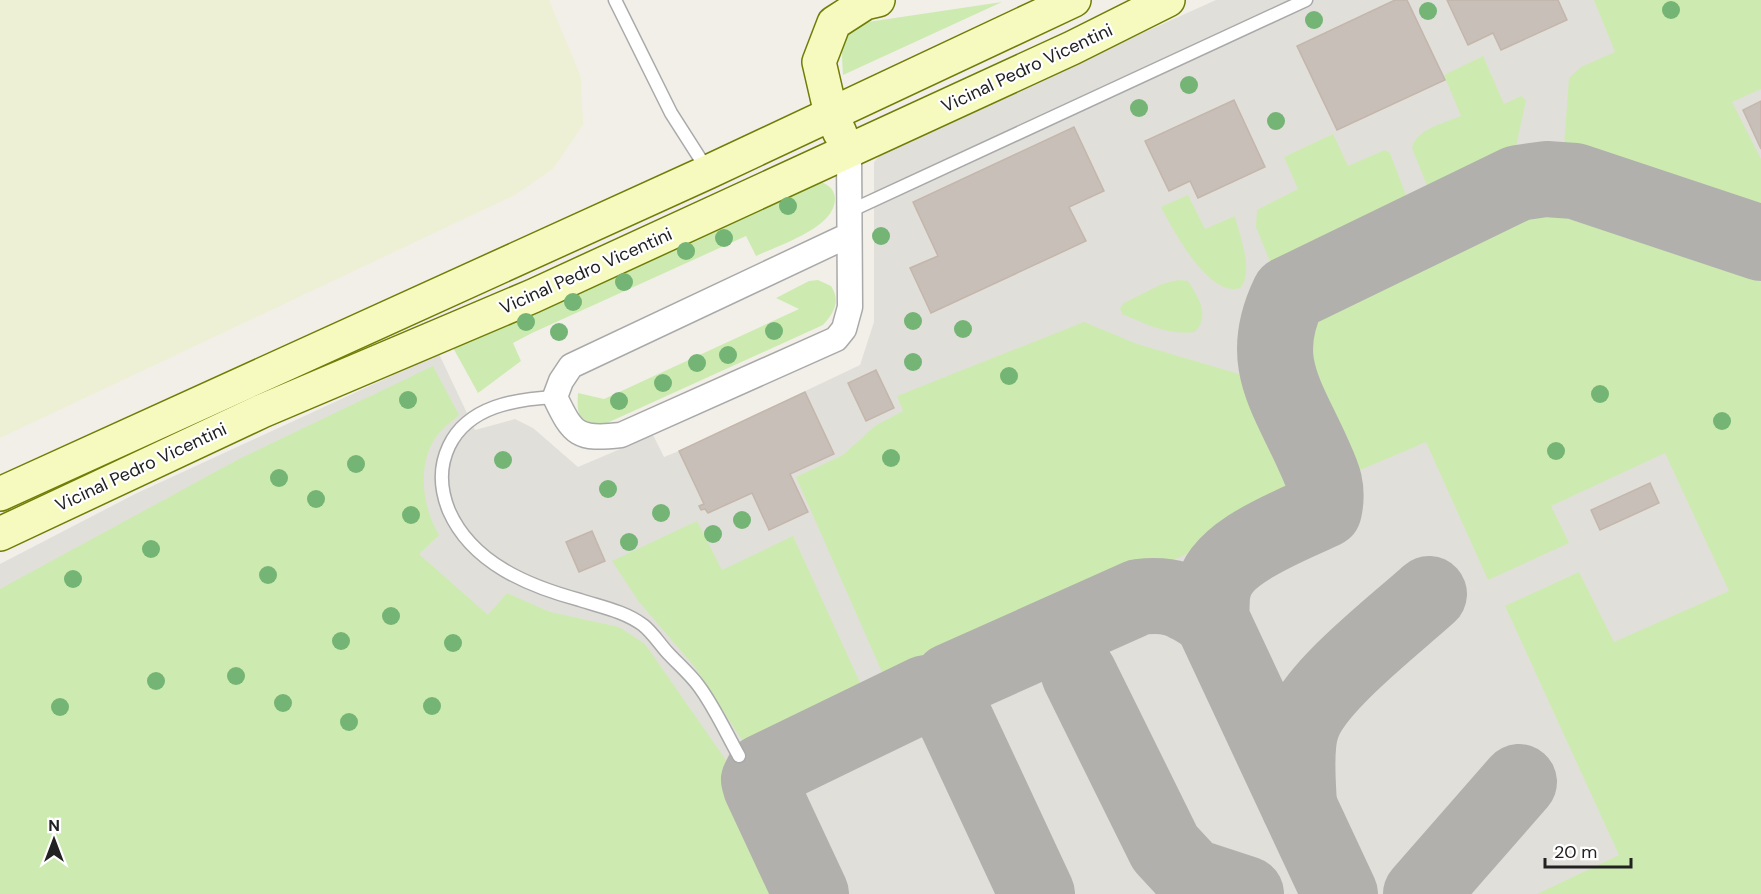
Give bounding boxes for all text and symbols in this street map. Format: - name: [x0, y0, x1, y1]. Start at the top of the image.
- street label: Vicinal Pedro Vicentini: [937, 18, 1117, 118]
- street label: Vicinal Pedro Vicentini: [496, 222, 676, 320]
- street label: Vicinal Pedro Vicentini: [51, 417, 231, 517]
- north arrow: [24, 810, 84, 870]
- text: N: [48, 815, 60, 836]
- scale bar: [1545, 831, 1630, 869]
- text: 20 m: [1554, 840, 1597, 864]

